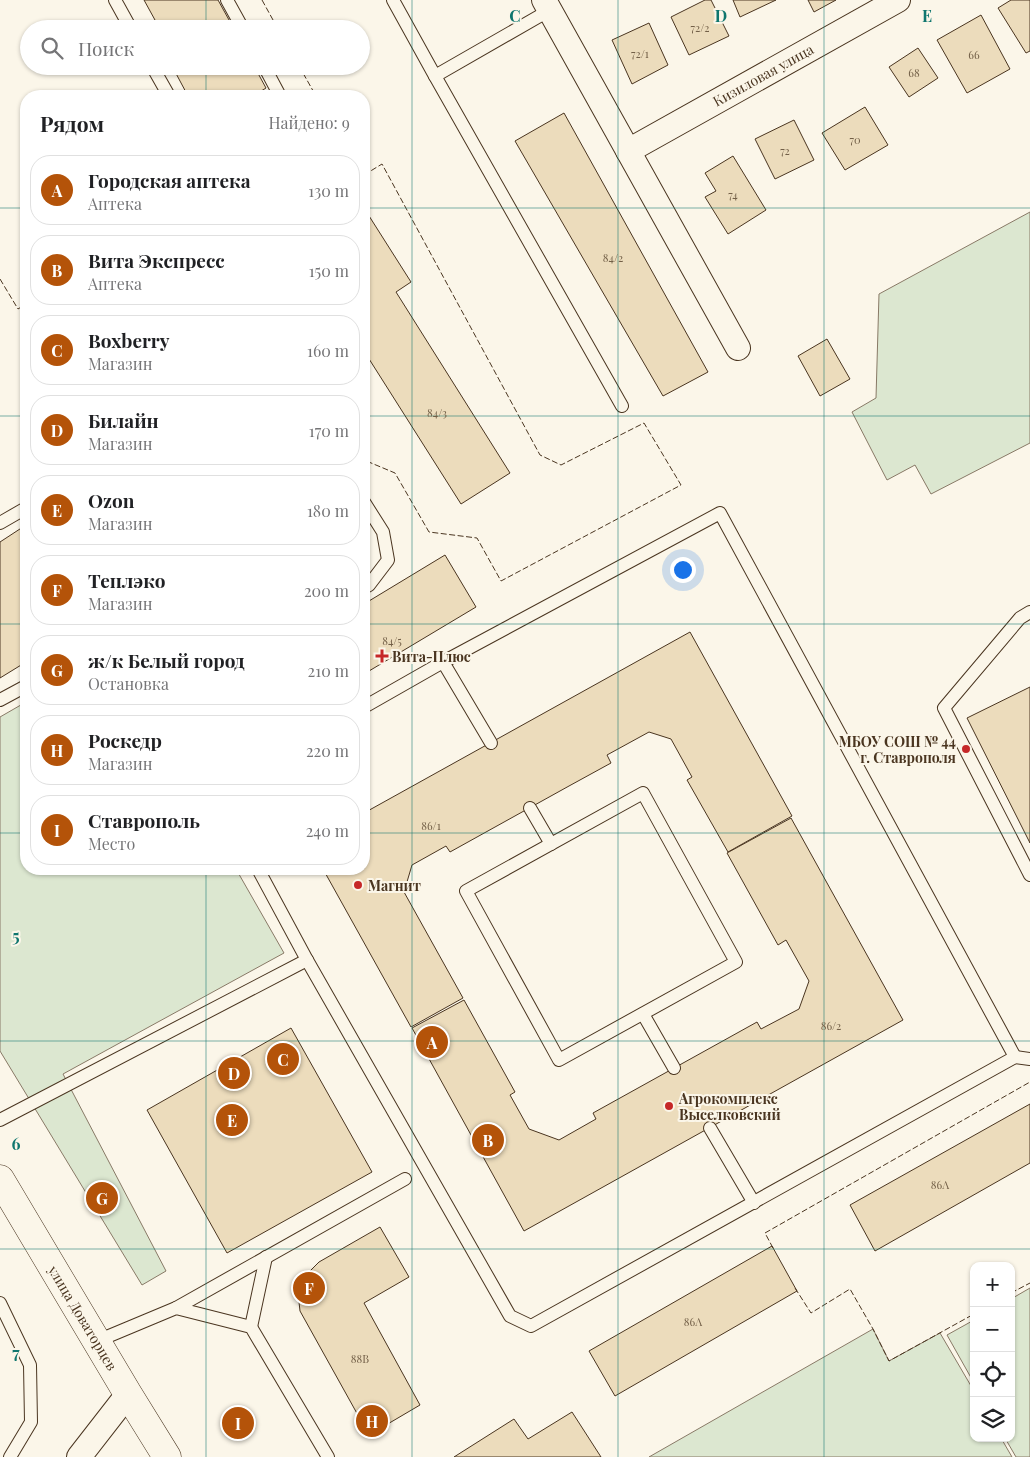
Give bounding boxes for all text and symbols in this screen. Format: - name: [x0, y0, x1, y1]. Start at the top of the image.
- text: C: [509, 5, 521, 26]
- text: D: [715, 5, 727, 26]
- text: E: [922, 5, 932, 26]
- search box: [20, 20, 370, 75]
- house number: 72/2: [691, 20, 709, 35]
- icon: search: [38, 34, 66, 62]
- text: Поиск: [78, 35, 134, 61]
- street label: Кизиловая улица: [709, 39, 817, 111]
- house number: 72/1: [631, 46, 649, 61]
- house number: 66: [968, 47, 980, 62]
- house number: 68: [908, 65, 920, 80]
- text: Рядом: [40, 109, 104, 137]
- text: Найдено: 9: [269, 112, 350, 133]
- house number: 70: [849, 132, 861, 147]
- house number: 72: [780, 143, 790, 158]
- text: Городская аптека: [88, 167, 250, 193]
- text: A: [52, 180, 62, 201]
- text: 130 m: [308, 180, 349, 201]
- house number: 74: [728, 187, 738, 202]
- text: Аптека: [88, 193, 142, 214]
- text: Вита Экспресс: [88, 247, 225, 273]
- house number: 84/2: [603, 250, 623, 265]
- text: B: [52, 260, 62, 281]
- text: 150 m: [309, 260, 349, 281]
- text: Аптека: [88, 273, 142, 294]
- text: Boxberry: [88, 327, 170, 353]
- text: C: [51, 340, 63, 361]
- text: 160 m: [307, 340, 349, 361]
- text: Магазин: [88, 353, 153, 374]
- house number: 84/3: [427, 405, 447, 420]
- text: Билайн: [88, 407, 159, 433]
- text: D: [51, 420, 63, 441]
- text: 170 m: [309, 420, 349, 441]
- text: Магазин: [88, 433, 153, 454]
- text: Ozon: [88, 487, 134, 513]
- text: E: [52, 500, 62, 521]
- text: 180 m: [307, 500, 349, 521]
- text: Магазин: [88, 513, 153, 534]
- your location: [670, 557, 696, 583]
- text: Теплэко: [88, 567, 165, 593]
- text: F: [52, 580, 62, 601]
- text: 200 m: [304, 580, 349, 601]
- text: Магазин: [88, 593, 153, 614]
- house number: 84/5: [382, 633, 402, 648]
- text: ж/к Белый город: [88, 647, 245, 673]
- place label: Вита-Плюс: [392, 647, 471, 666]
- marker: Вита-Плюс: [376, 650, 388, 662]
- text: G: [51, 660, 63, 681]
- text: 210 m: [308, 660, 349, 681]
- text: Остановка: [88, 673, 169, 694]
- text: Роскедр: [88, 727, 162, 753]
- place label: МБОУ СОШ № 44 г. Ставрополя: [839, 732, 956, 767]
- text: H: [51, 740, 63, 761]
- text: 220 m: [306, 740, 349, 761]
- marker: МБОУ СОШ № 44 г. Ставрополя: [960, 743, 972, 755]
- text: Магазин: [88, 753, 153, 774]
- text: Ставрополь: [88, 807, 200, 833]
- house number: 86/1: [421, 818, 441, 833]
- text: I: [54, 820, 60, 841]
- text: 240 m: [306, 820, 349, 841]
- text: Место: [88, 833, 135, 854]
- place label: Магнит: [368, 876, 421, 895]
- marker: Магнит: [352, 879, 364, 891]
- text: 5: [12, 925, 20, 946]
- house number: 86/2: [821, 1018, 841, 1033]
- pin: A: [416, 1023, 448, 1061]
- pin: C: [267, 1040, 299, 1078]
- pin: D: [218, 1054, 250, 1092]
- place label: Агрокомплекс Выселковский: [678, 1089, 781, 1124]
- marker: Агрокомплекс Выселковский: [663, 1100, 675, 1112]
- pin: E: [216, 1101, 248, 1139]
- pin: B: [472, 1121, 504, 1159]
- text: 6: [12, 1133, 21, 1154]
- house number: 86А: [931, 1177, 949, 1192]
- pin: G: [86, 1179, 118, 1217]
- street label: улица Доваторцев: [44, 1261, 122, 1374]
- map controls: [970, 1262, 1015, 1442]
- button: +: [970, 1262, 1015, 1307]
- pin: F: [293, 1269, 325, 1307]
- button: −: [970, 1307, 1015, 1352]
- house number: 86А: [684, 1314, 702, 1329]
- text: 7: [12, 1342, 20, 1363]
- house number: 88В: [351, 1351, 369, 1366]
- button: locate: [970, 1352, 1015, 1397]
- button: layers: [970, 1397, 1015, 1442]
- pin: H: [356, 1402, 388, 1440]
- pin: I: [222, 1404, 254, 1442]

